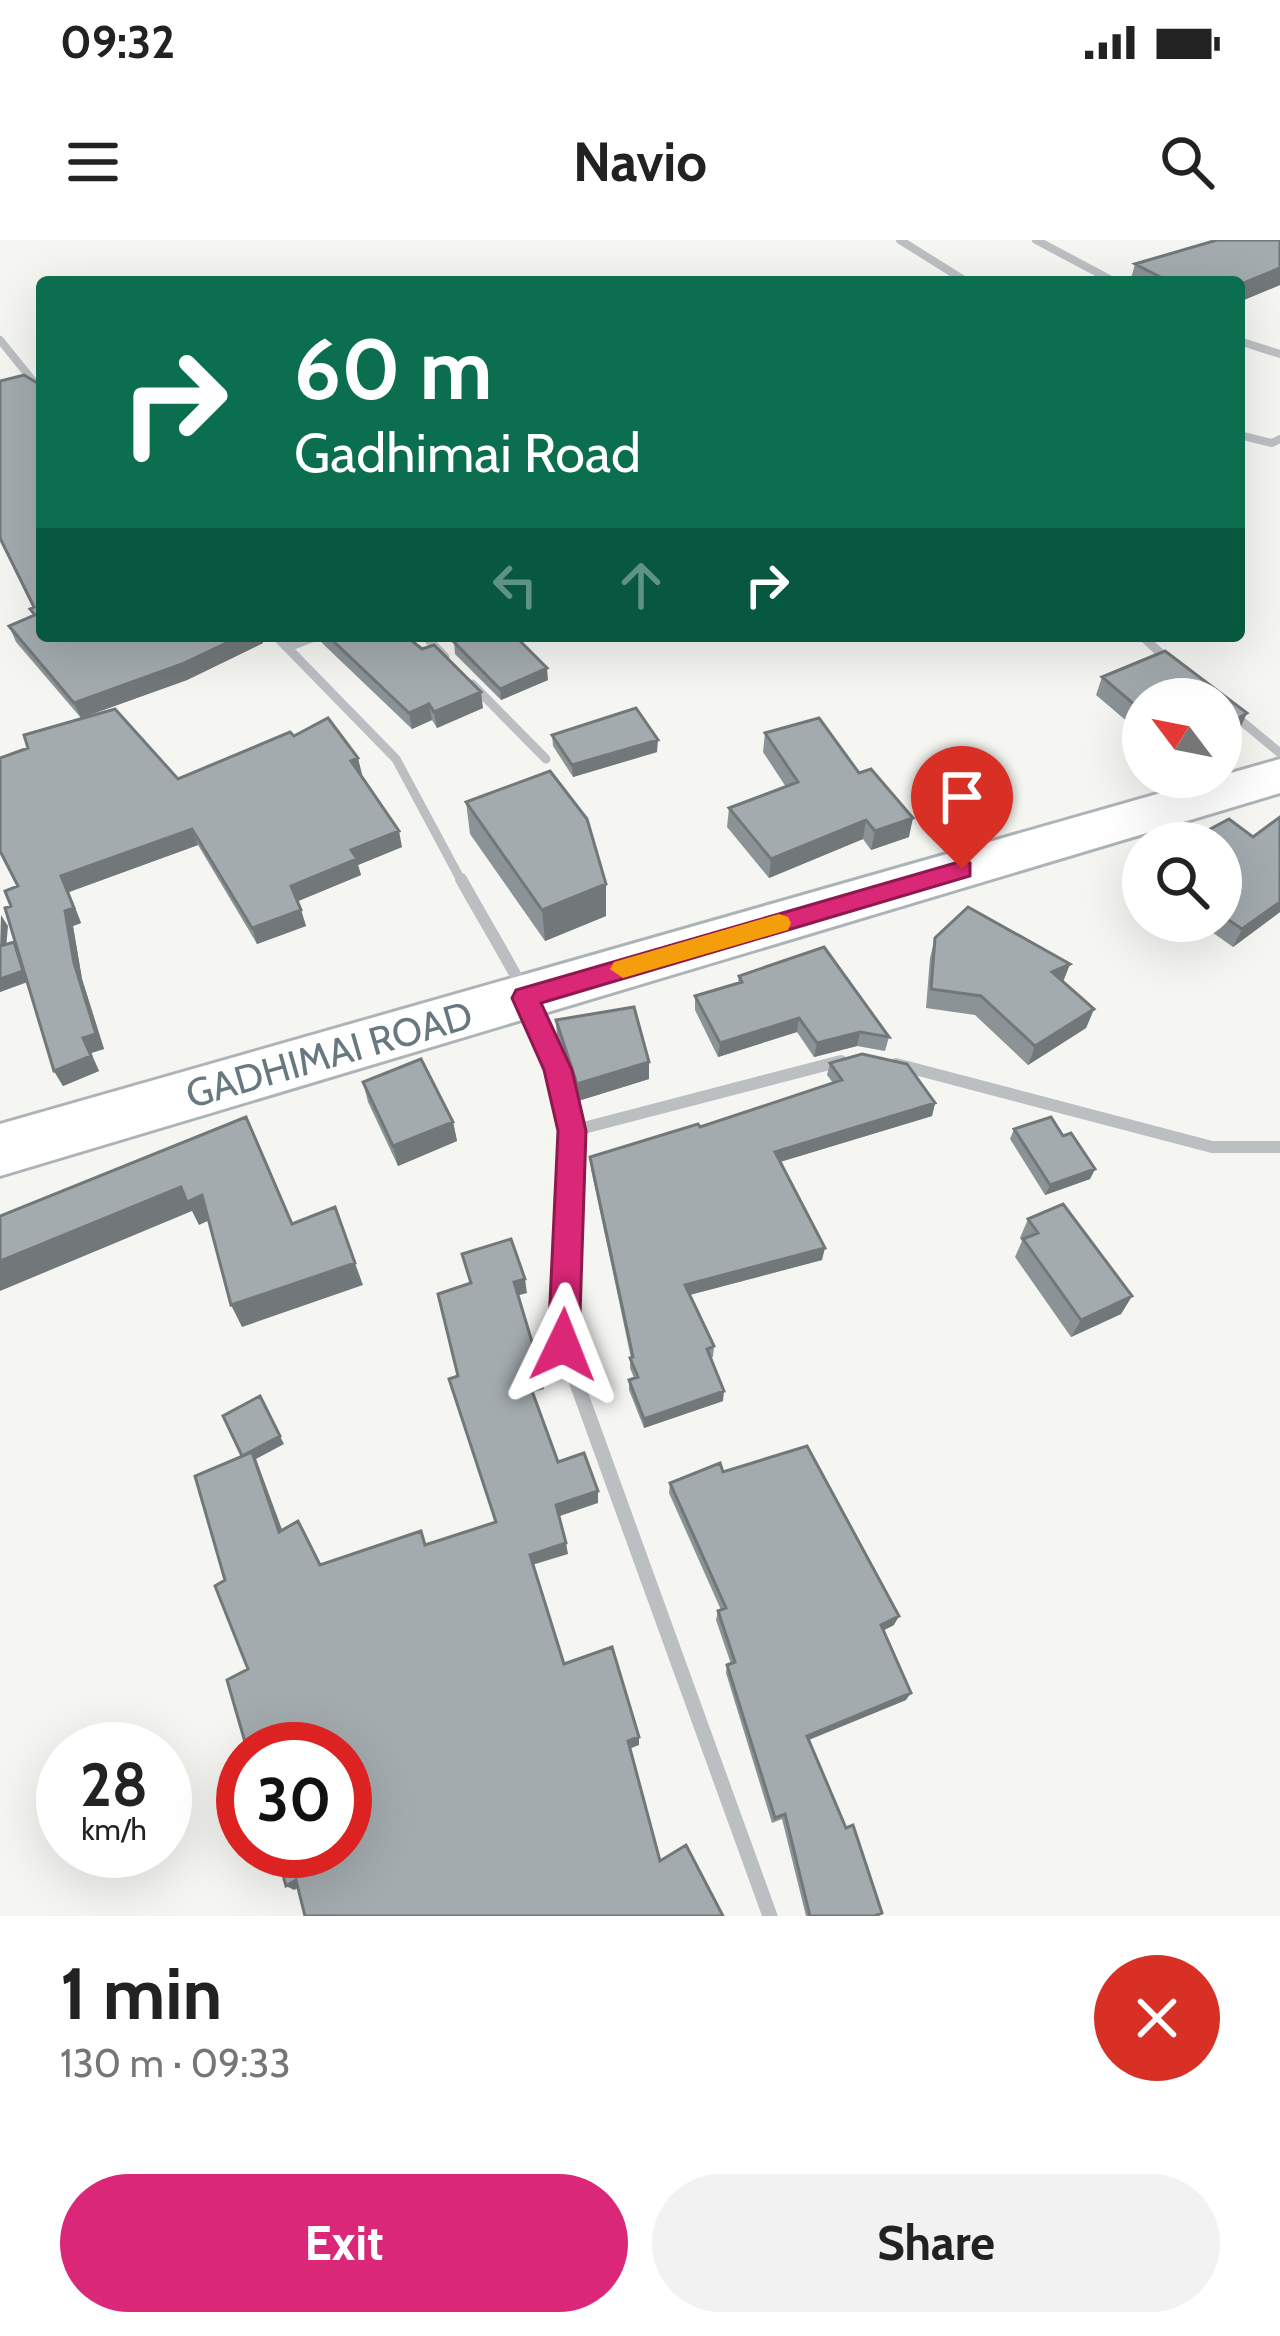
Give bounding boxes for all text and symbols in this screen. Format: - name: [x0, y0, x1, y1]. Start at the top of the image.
- text: 09:32: [60, 15, 175, 69]
- icon: menu: [60, 129, 126, 195]
- text: Navio: [573, 129, 707, 195]
- icon: search: [1154, 129, 1220, 195]
- text: 60 m: [294, 318, 492, 420]
- icon: right: [96, 324, 252, 480]
- text: Gadhimai Road: [294, 420, 641, 486]
- icon: left: [482, 552, 548, 618]
- icon: ahead: [608, 552, 674, 618]
- icon: right: [734, 552, 800, 618]
- north arrow: [1122, 678, 1242, 798]
- map controls: [1122, 678, 1242, 942]
- pin: [911, 746, 1013, 869]
- icon: arrive: [929, 764, 995, 830]
- button: search: [1122, 822, 1242, 942]
- street label: GADHIMAI ROAD: [180, 990, 478, 1118]
- position arrow: [500, 1282, 626, 1408]
- speed limit sign: 30: [216, 1722, 372, 1878]
- text: 28: [80, 1748, 148, 1821]
- text: km/h: [81, 1811, 147, 1848]
- text: 1 min: [60, 1950, 222, 2037]
- button: close: [1094, 1955, 1220, 2081]
- text: 130 m · 09:33: [60, 2039, 291, 2087]
- button: Exit: [60, 2174, 628, 2312]
- button: Share: [652, 2174, 1220, 2312]

